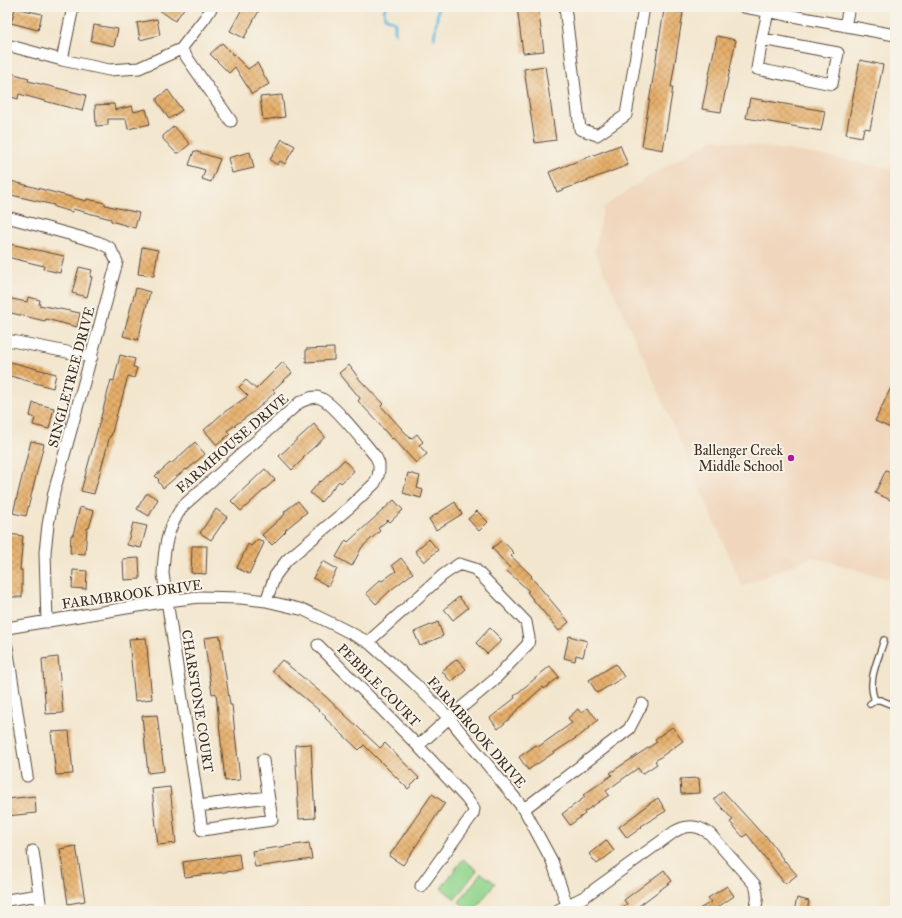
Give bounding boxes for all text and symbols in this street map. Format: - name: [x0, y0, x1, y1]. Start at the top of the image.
- street label: SINGLETREE DRIVE: [44, 305, 99, 450]
- street label: FARMHOUSE DRIVE: [173, 390, 292, 497]
- place label: Ballenger Creek Middle School: [693, 442, 783, 475]
- marker: Ballenger Creek Middle School: [786, 453, 796, 463]
- street label: FARMBROOK DRIVE: [61, 576, 203, 613]
- street label: CHARSTONE COURT: [178, 628, 217, 774]
- street label: PEBBLE COURT: [334, 640, 424, 731]
- street label: FARMBROOK DRIVE: [424, 673, 529, 791]

